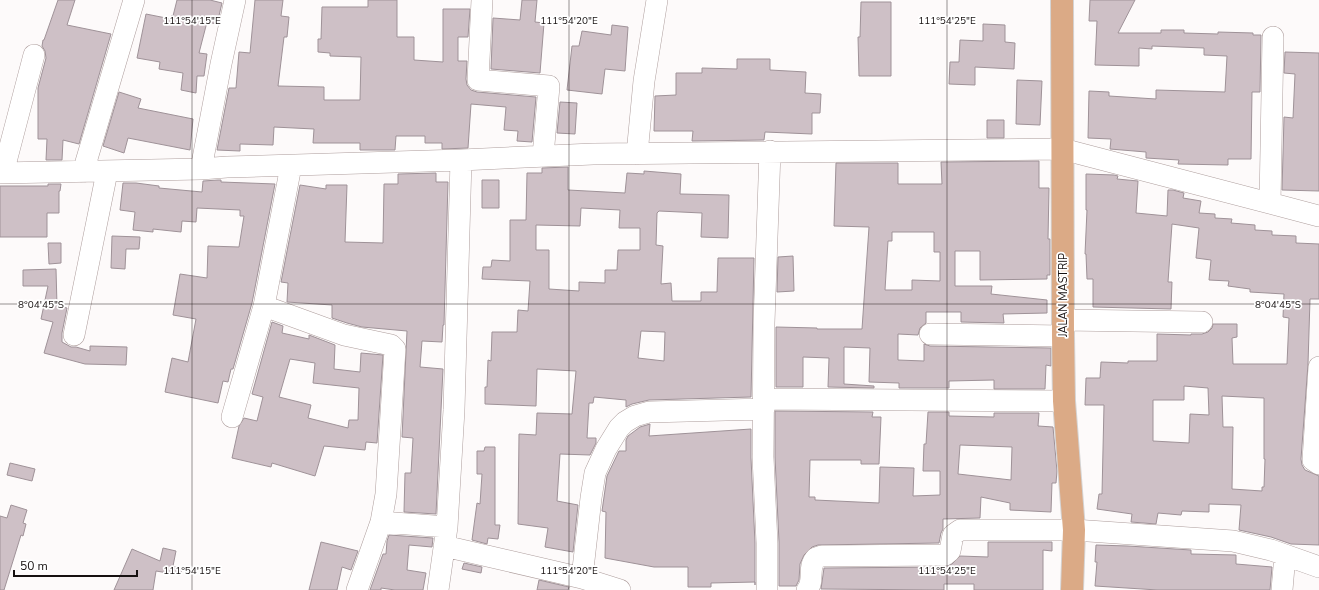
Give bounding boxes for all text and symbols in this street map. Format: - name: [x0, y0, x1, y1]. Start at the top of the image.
- text: 111°54'15"E: [163, 14, 221, 28]
- text: 111°54'20"E: [540, 14, 598, 28]
- text: 111°54'25"E: [918, 14, 976, 28]
- street label: JALAN MASTRIP: [1056, 253, 1071, 338]
- text: 8°04'45"S: [18, 298, 64, 312]
- text: 8°04'45"S: [1255, 298, 1301, 312]
- scale bar: [14, 552, 137, 578]
- text: 50 m: [20, 558, 48, 574]
- text: 111°54'15"E: [163, 564, 221, 578]
- text: 111°54'20"E: [540, 564, 598, 578]
- text: 111°54'25"E: [918, 564, 976, 578]

